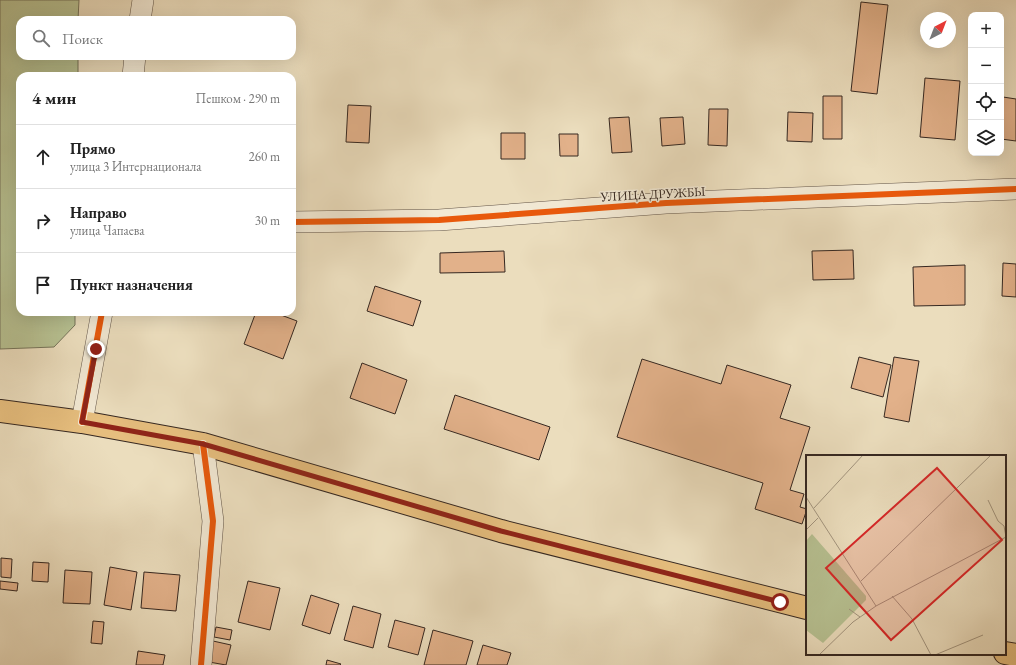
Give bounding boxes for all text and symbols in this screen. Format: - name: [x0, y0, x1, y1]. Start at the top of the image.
- north arrow: [920, 12, 956, 48]
- map controls: [968, 12, 1004, 156]
- button: +: [968, 12, 1004, 48]
- search box: [16, 16, 296, 60]
- icon: search: [30, 27, 52, 49]
- text: Поиск: [62, 29, 103, 48]
- button: −: [968, 48, 1004, 84]
- button: locate: [968, 84, 1004, 120]
- text: 4 мин: [32, 87, 76, 109]
- text: Пешком · 290 m: [196, 90, 280, 107]
- button: layers: [968, 120, 1004, 156]
- text: Прямо: [70, 139, 115, 158]
- icon: ahead: [32, 146, 54, 168]
- text: 260 m: [249, 148, 280, 165]
- text: улица 3 Интернационала: [70, 158, 202, 175]
- street label: УЛИЦА ДРУЖБЫ: [599, 183, 707, 205]
- text: Направо: [70, 203, 127, 222]
- icon: right: [32, 210, 54, 232]
- text: 30 m: [255, 212, 280, 229]
- text: улица Чапаева: [70, 222, 144, 239]
- icon: arrive: [32, 274, 54, 296]
- text: Пункт назначения: [70, 275, 193, 294]
- route end: [87, 340, 105, 358]
- inset map: [806, 455, 1006, 655]
- route start: [771, 593, 789, 611]

